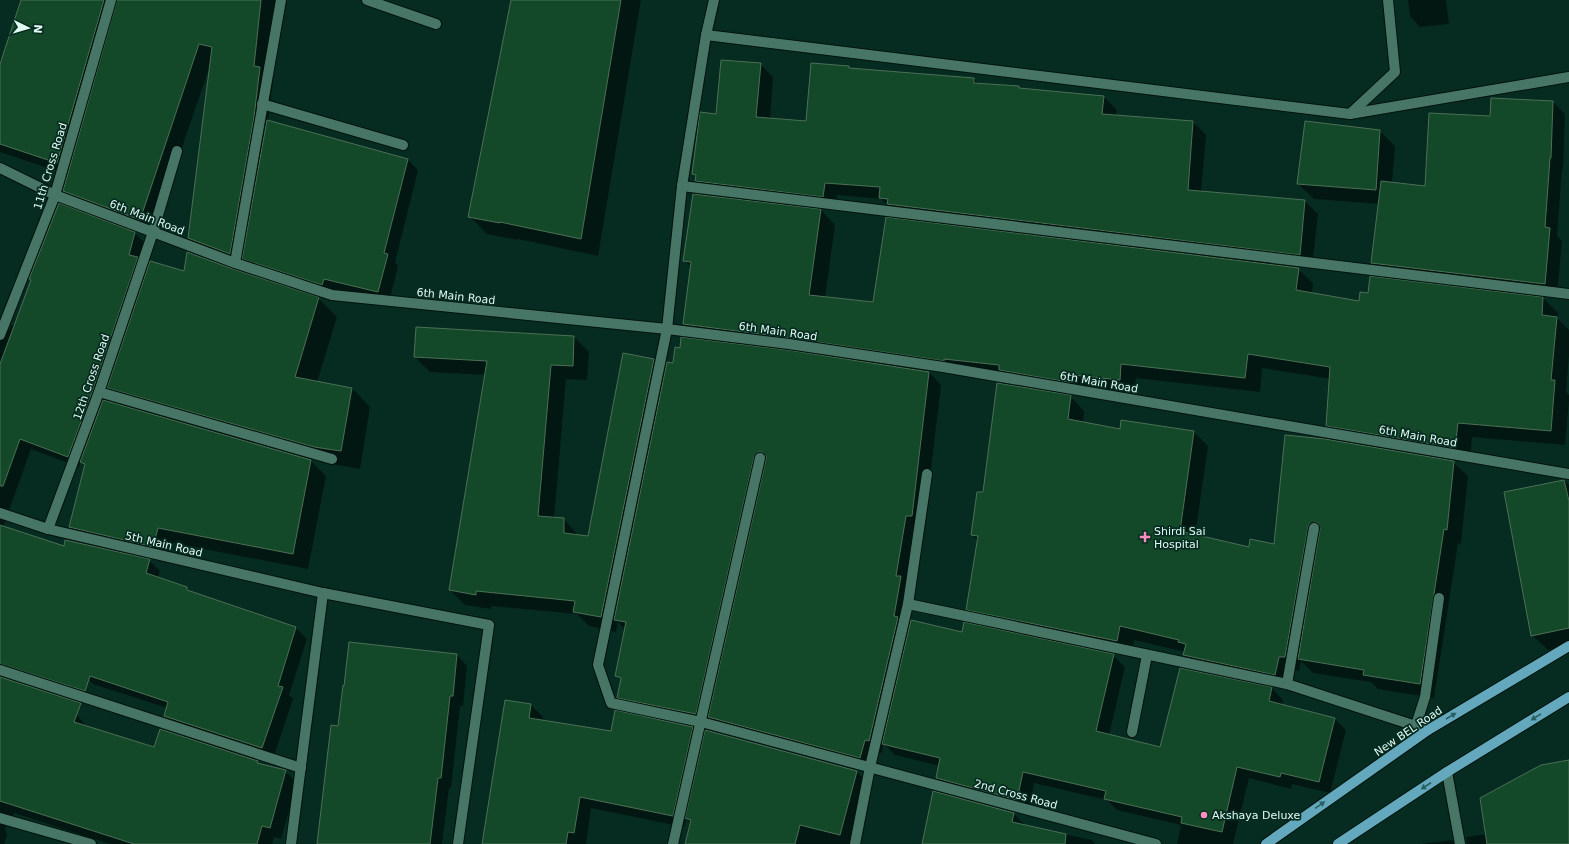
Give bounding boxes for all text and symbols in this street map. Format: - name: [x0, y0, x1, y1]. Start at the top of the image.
- north arrow: [8, 8, 48, 48]
- text: N: [31, 24, 44, 34]
- street label: 11th Cross Road: [31, 121, 70, 211]
- street label: 6th Main Road: [108, 197, 186, 238]
- street label: 6th Main Road: [416, 286, 496, 307]
- street label: 6th Main Road: [738, 320, 818, 343]
- street label: 12th Cross Road: [71, 332, 112, 422]
- street label: 6th Main Road: [1059, 369, 1139, 396]
- street label: 6th Main Road: [1378, 423, 1458, 450]
- place label: Shirdi Sai Hospital: [1154, 525, 1206, 551]
- street label: 5th Main Road: [124, 529, 204, 560]
- marker: Shirdi Sai Hospital: [1139, 531, 1151, 543]
- street label: New BEL Road: [1372, 704, 1445, 759]
- one-way arrow: [1445, 713, 1457, 720]
- one-way arrow: [1531, 713, 1541, 721]
- street label: 2nd Cross Road: [973, 777, 1059, 812]
- one-way arrow: [1421, 782, 1431, 790]
- one-way arrow: [1315, 801, 1326, 809]
- place label: Akshaya Deluxe: [1212, 809, 1301, 822]
- marker: Akshaya Deluxe: [1199, 810, 1209, 820]

